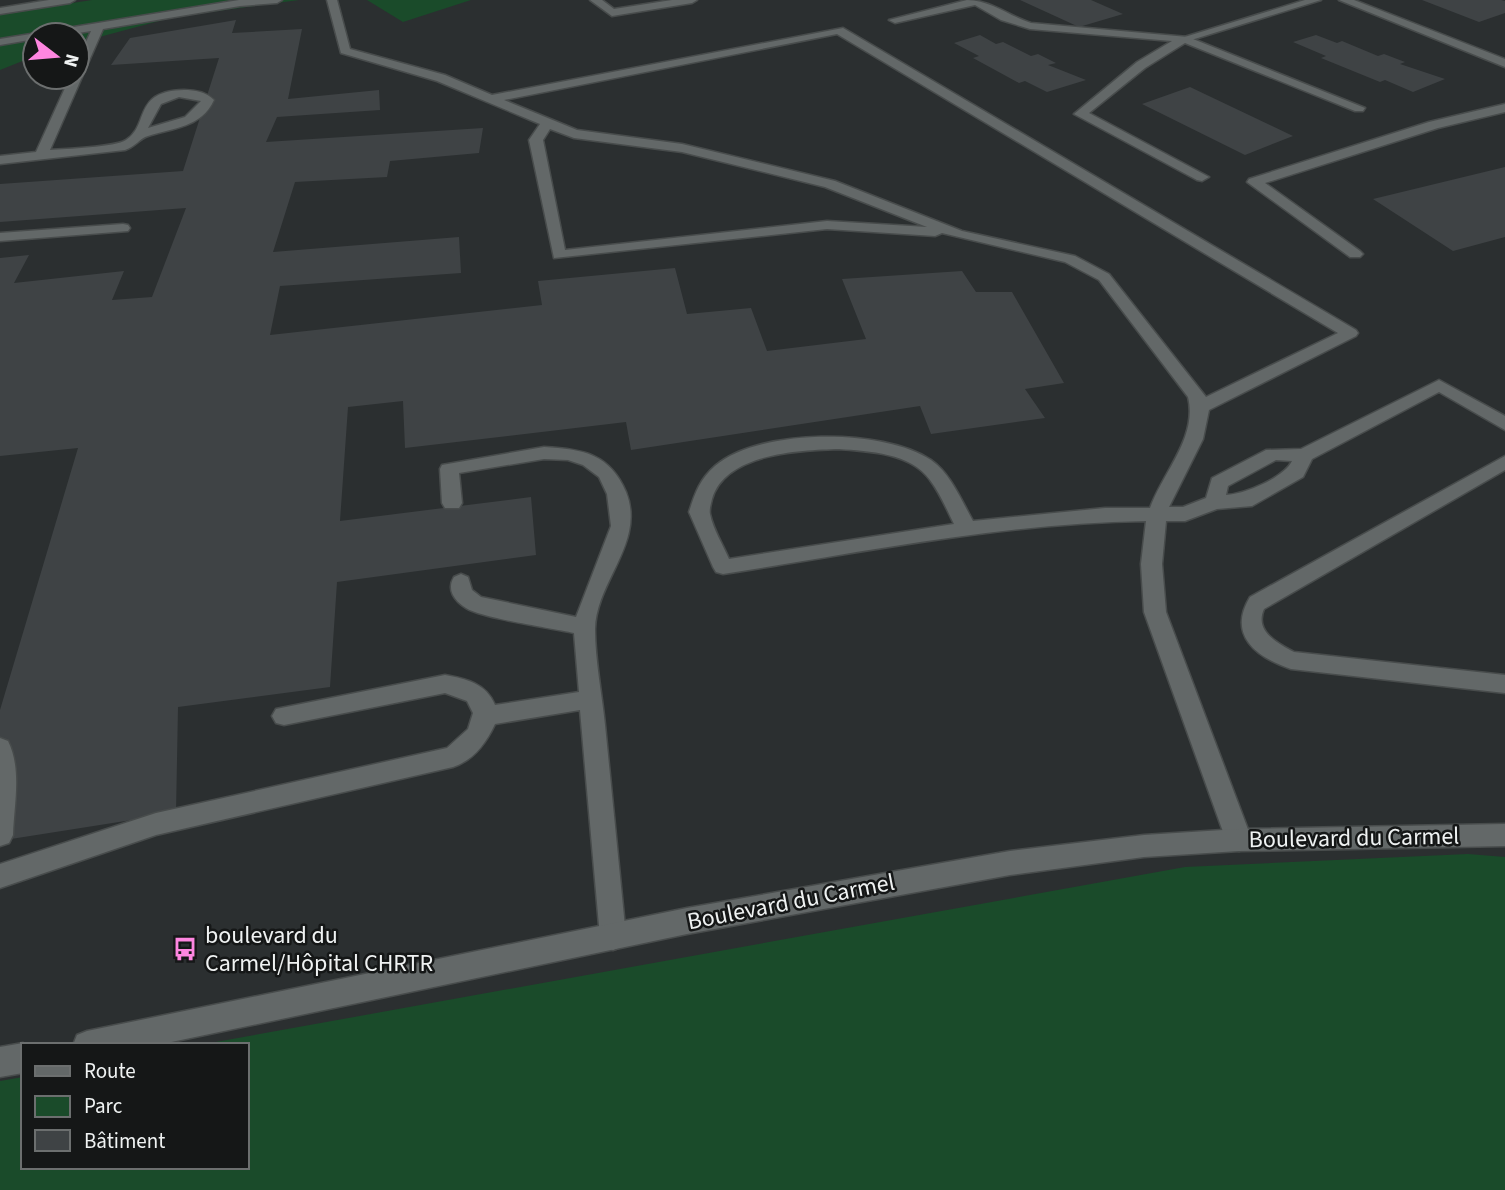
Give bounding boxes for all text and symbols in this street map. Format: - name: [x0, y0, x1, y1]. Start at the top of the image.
- north arrow: [21, 21, 91, 91]
- text: N: [56, 50, 86, 70]
- street label: Boulevard du Carmel: [1248, 819, 1460, 857]
- street label: Boulevard du Carmel: [684, 865, 898, 939]
- place label: boulevard du Carmel/Hôpital CHRTR: [205, 918, 433, 981]
- bus stop icon: boulevard du Carmel/Hôpital CHRTR: [171, 935, 199, 963]
- legend: [21, 1043, 248, 1169]
- text: Route: [84, 1056, 136, 1086]
- text: Parc: [84, 1091, 123, 1121]
- text: Bâtiment: [84, 1126, 165, 1156]

